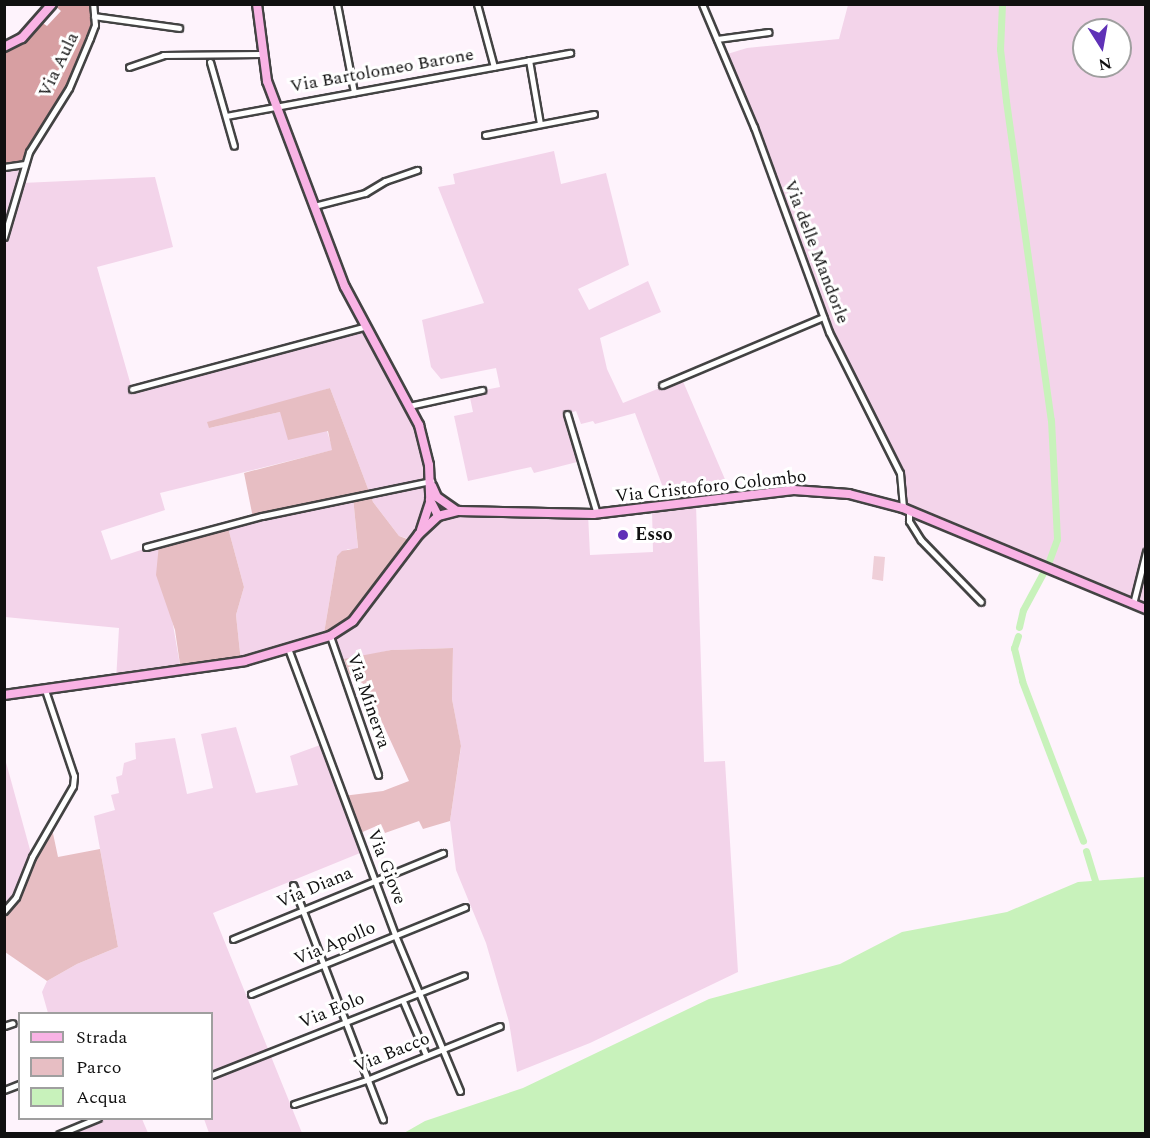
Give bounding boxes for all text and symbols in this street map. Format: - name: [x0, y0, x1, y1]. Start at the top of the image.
- north arrow: [1072, 18, 1132, 78]
- street label: Via Aula: [34, 29, 84, 101]
- street label: Via Bartolomeo Barone: [288, 44, 476, 98]
- text: N: [1096, 51, 1114, 77]
- street label: Via delle Mandorle: [779, 177, 853, 327]
- street label: Via Cristoforo Colombo: [614, 466, 808, 508]
- place label: Esso: [635, 524, 673, 546]
- marker: Esso: [616, 528, 630, 542]
- street label: Via Minerva: [342, 651, 394, 751]
- street label: Via Giove: [362, 826, 410, 908]
- street label: Via Diana: [274, 862, 356, 914]
- street label: Via Apollo: [291, 917, 379, 971]
- street label: Via Eolo: [296, 988, 368, 1034]
- legend: [18, 1012, 213, 1120]
- text: Strada: [76, 1024, 127, 1051]
- street label: Via Bacco: [351, 1028, 433, 1078]
- text: Parco: [76, 1054, 121, 1081]
- text: Acqua: [76, 1084, 127, 1111]

